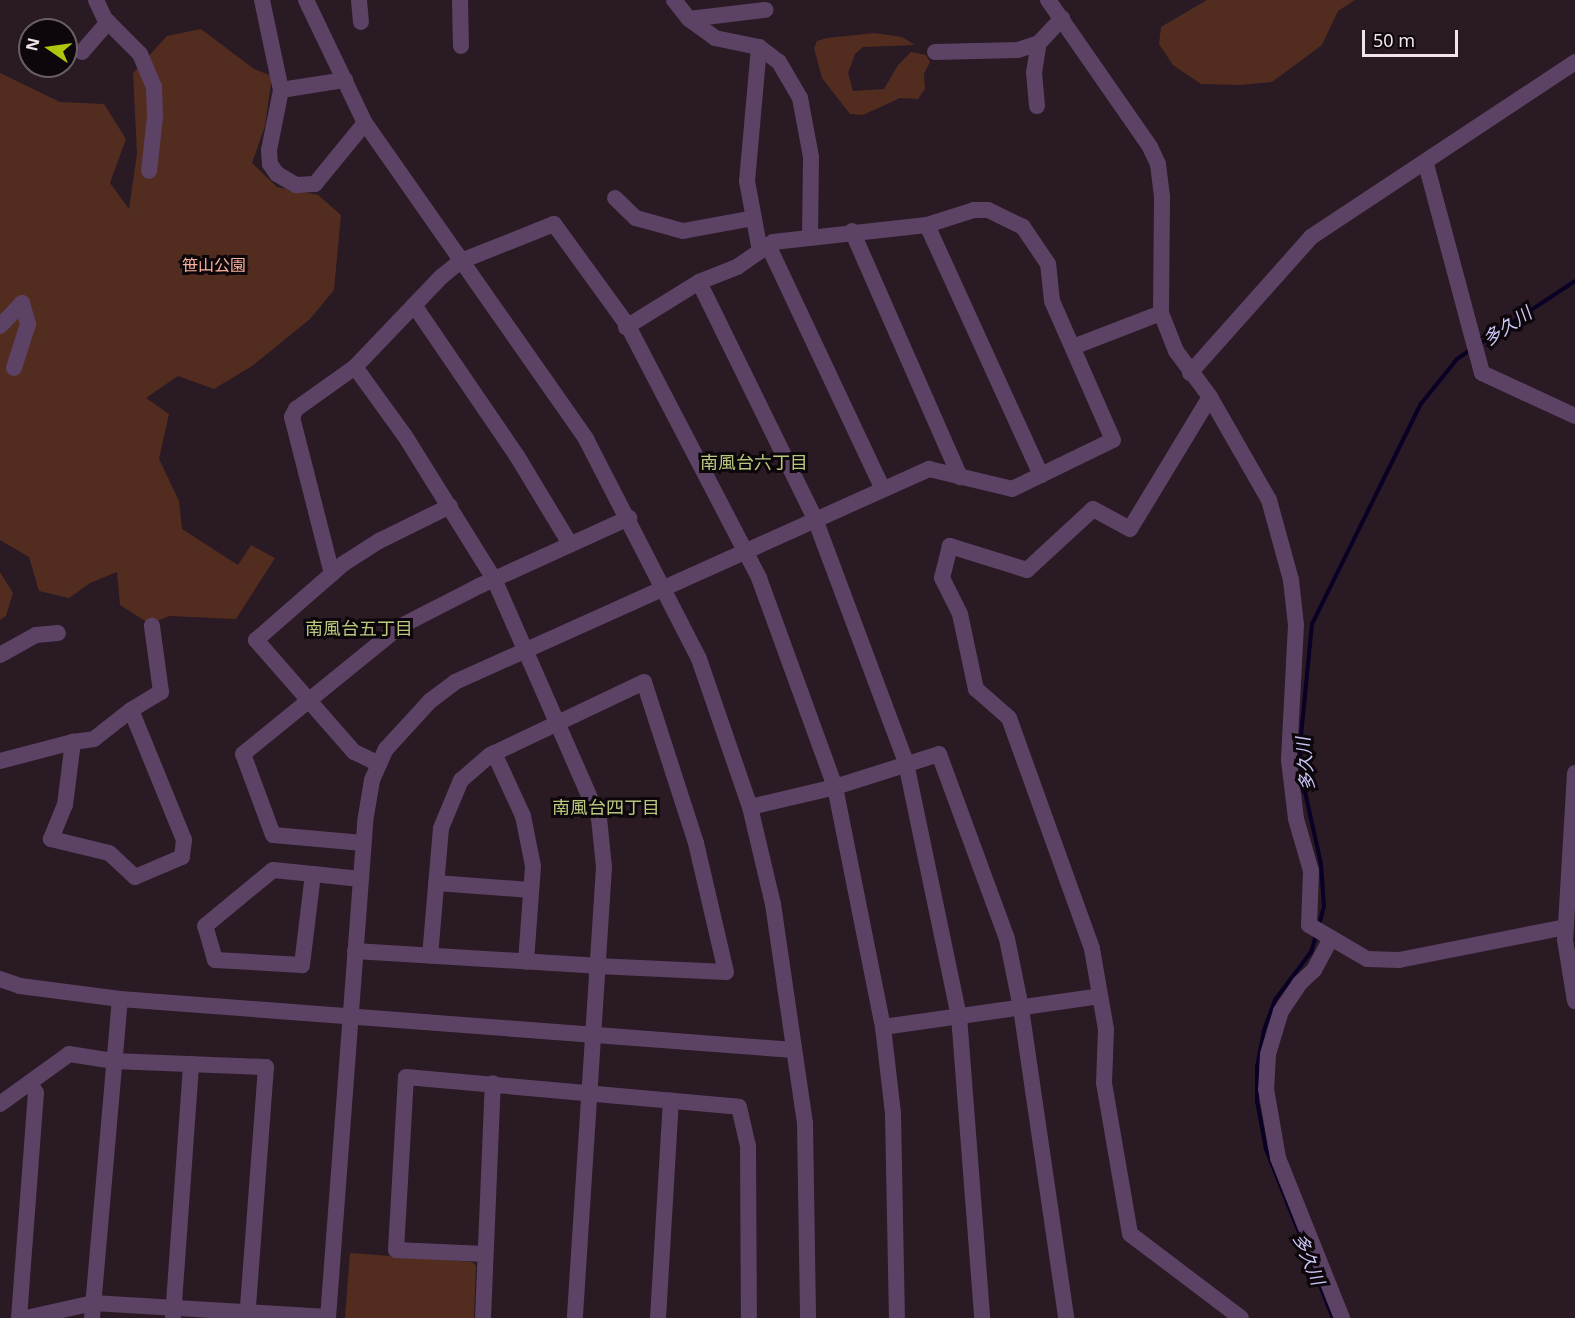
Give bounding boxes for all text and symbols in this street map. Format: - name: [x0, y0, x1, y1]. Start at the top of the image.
- north arrow: [18, 18, 78, 78]
- scale bar: [1365, 18, 1461, 56]
- text: 50 m: [1373, 28, 1415, 52]
- text: N: [20, 36, 45, 53]
- park label: 笹山公園: [182, 255, 246, 275]
- water label: 多久川: [1479, 302, 1535, 350]
- district label: 南風台六丁目: [700, 451, 808, 473]
- district label: 南風台五丁目: [305, 617, 413, 639]
- water label: 多久川: [1292, 736, 1318, 792]
- district label: 南風台四丁目: [552, 796, 660, 818]
- water label: 多久川: [1289, 1230, 1329, 1288]

